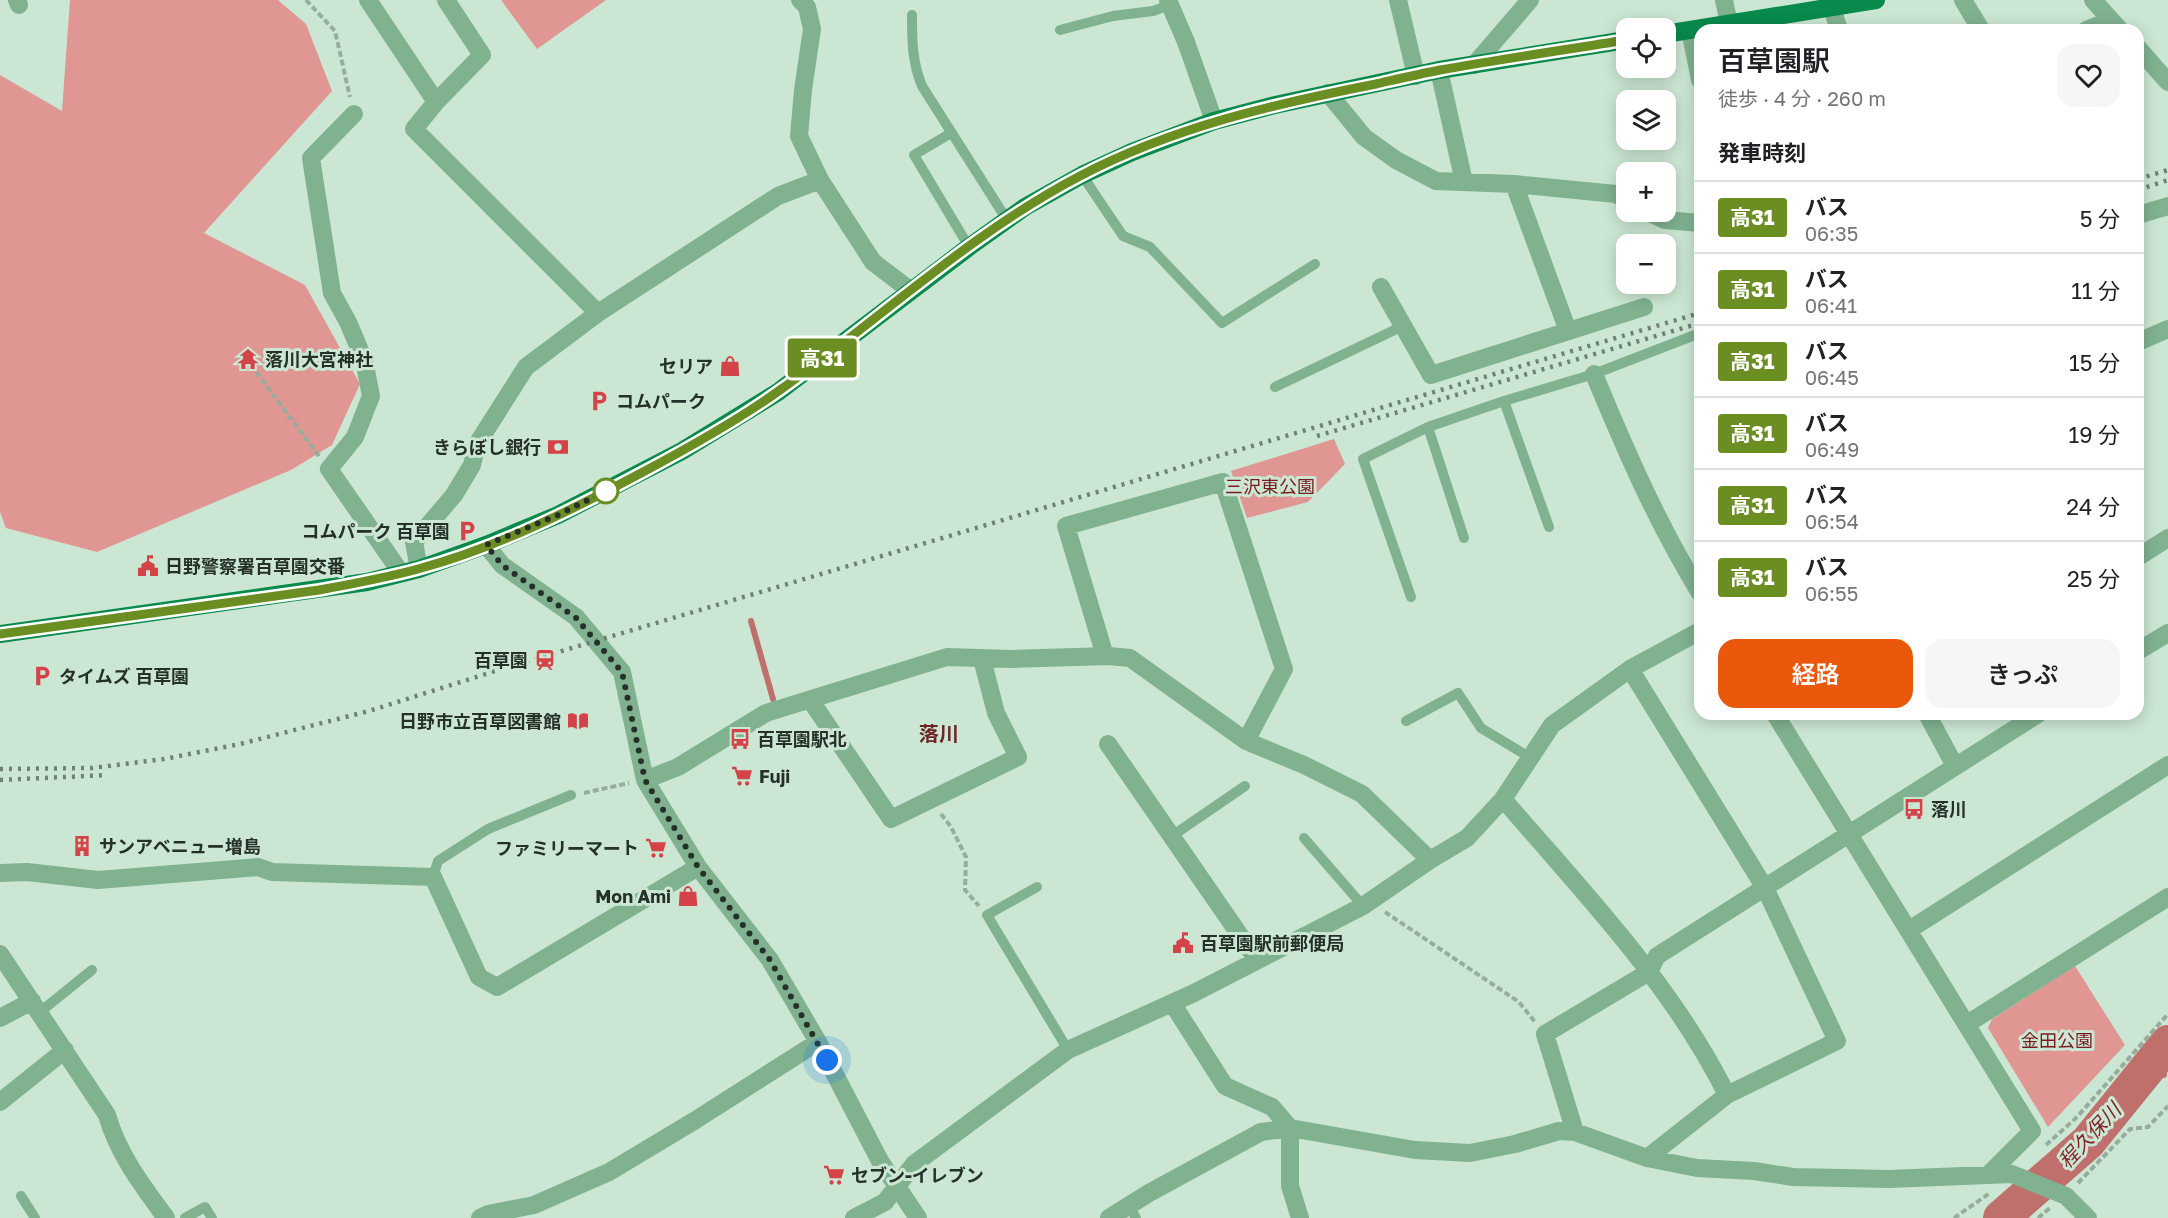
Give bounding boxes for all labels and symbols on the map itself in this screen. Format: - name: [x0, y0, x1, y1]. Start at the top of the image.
- line badge: 高31: [788, 338, 856, 378]
- temple icon: 落川大宮神社: [236, 347, 260, 371]
- place label: 落川大宮神社: [265, 348, 373, 370]
- shop icon: セリア: [718, 354, 742, 378]
- place label: セリア: [659, 355, 713, 377]
- parking icon: コムパーク: [587, 389, 611, 413]
- place label: コムパーク: [616, 390, 706, 412]
- bank icon: きらぼし銀行: [546, 435, 570, 459]
- place label: きらぼし銀行: [433, 436, 541, 458]
- park label: 三沢東公園: [1225, 475, 1315, 497]
- unlabelled marker: [593, 478, 619, 504]
- parking icon: コムパーク 百草園: [455, 519, 479, 543]
- place label: コムパーク 百草園: [302, 520, 450, 542]
- public building icon: 日野警察署百草園交番: [136, 554, 160, 578]
- place label: 日野警察署百草園交番: [165, 555, 345, 577]
- station icon: 百草園: [533, 648, 557, 672]
- place label: 百草園: [474, 649, 528, 671]
- parking icon: タイムズ 百草園: [30, 664, 54, 688]
- place label: タイムズ 百草園: [59, 665, 189, 687]
- library icon: 日野市立百草図書館: [566, 709, 590, 733]
- place label: 日野市立百草図書館: [399, 710, 561, 732]
- district label: 落川: [919, 721, 959, 745]
- bus stop icon: 百草園駅北: [728, 727, 752, 751]
- place label: 百草園駅北: [757, 728, 847, 750]
- supermarket icon: Fuji: [730, 764, 754, 788]
- place label: Fuji: [759, 765, 790, 787]
- bus stop icon: 落川: [1902, 797, 1926, 821]
- place label: 落川: [1931, 798, 1967, 820]
- building icon: サンアベニュー増島: [70, 834, 94, 858]
- place label: サンアベニュー増島: [99, 835, 261, 857]
- supermarket icon: ファミリーマート: [644, 836, 668, 860]
- place label: ファミリーマート: [495, 837, 639, 859]
- shop icon: Mon Ami: [676, 884, 700, 908]
- place label: Mon Ami: [595, 885, 671, 907]
- public building icon: 百草園駅前郵便局: [1171, 931, 1195, 955]
- place label: 百草園駅前郵便局: [1200, 932, 1344, 954]
- park label: 金田公園: [2021, 1029, 2093, 1051]
- your location: [812, 1045, 842, 1075]
- water label: 程久保川: [2053, 1096, 2126, 1172]
- supermarket icon: セブン-イレブン: [822, 1163, 846, 1187]
- place label: セブン-イレブン: [851, 1164, 984, 1186]

